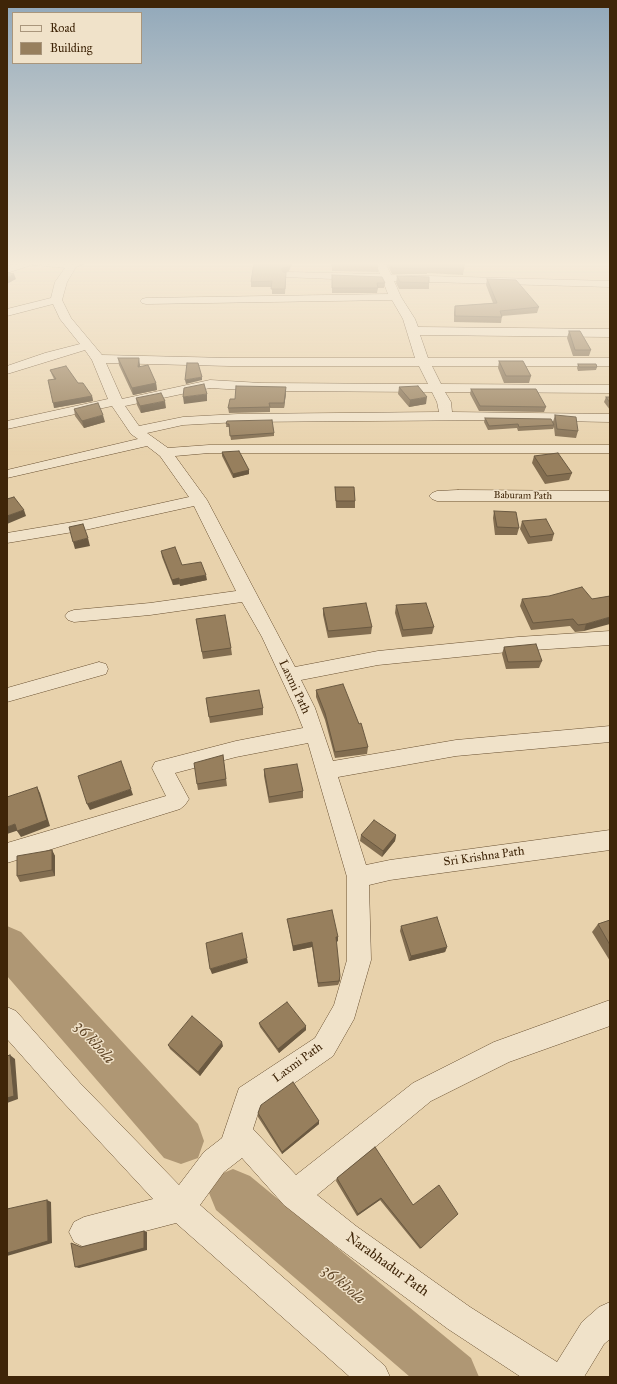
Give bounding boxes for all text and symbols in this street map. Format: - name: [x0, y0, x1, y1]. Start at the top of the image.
- legend: [12, 12, 142, 64]
- text: Road: [50, 21, 76, 35]
- text: Building: [50, 41, 92, 55]
- street label: Baburam Path: [494, 489, 552, 503]
- street label: Laxmi Path: [275, 658, 313, 716]
- street label: Sri Krishna Path: [443, 844, 525, 870]
- water label: 36 khola: [70, 1018, 118, 1068]
- street label: Laxmi Path: [270, 1040, 326, 1086]
- street label: Narabhadur Path: [342, 1229, 432, 1301]
- water label: 36 khola: [317, 1261, 369, 1309]

